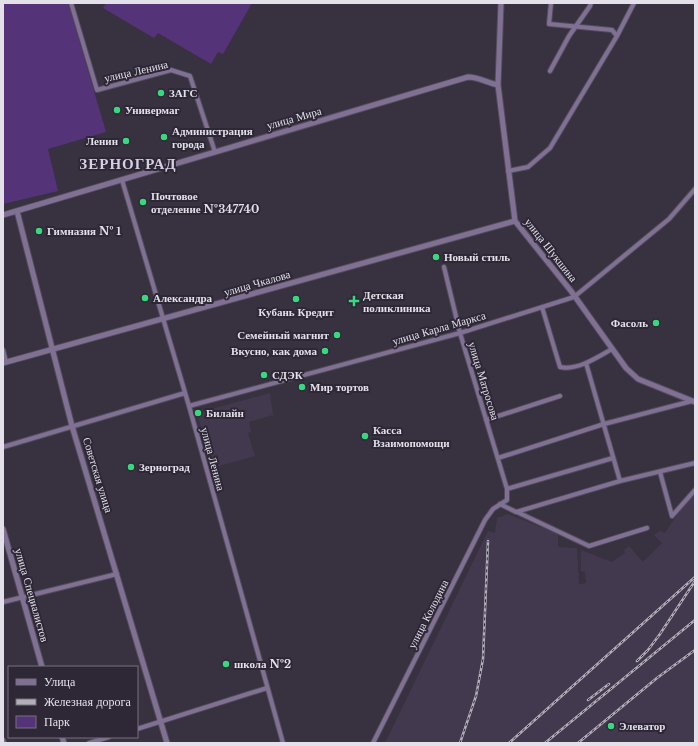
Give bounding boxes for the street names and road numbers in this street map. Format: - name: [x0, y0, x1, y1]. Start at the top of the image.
- street label: улица Ленина: [103, 57, 169, 85]
- street label: улица Мира: [265, 103, 323, 132]
- street label: улица Шукшина: [522, 215, 580, 285]
- street label: улица Чкалова: [222, 267, 292, 299]
- street label: улица Карла Маркса: [391, 308, 487, 348]
- street label: улица Матросова: [465, 340, 503, 422]
- street label: улица Ленина: [198, 426, 228, 492]
- street label: Советская улица: [80, 436, 116, 515]
- street label: улица Специалистов: [12, 547, 52, 643]
- street label: улица Колодина: [405, 577, 451, 651]

